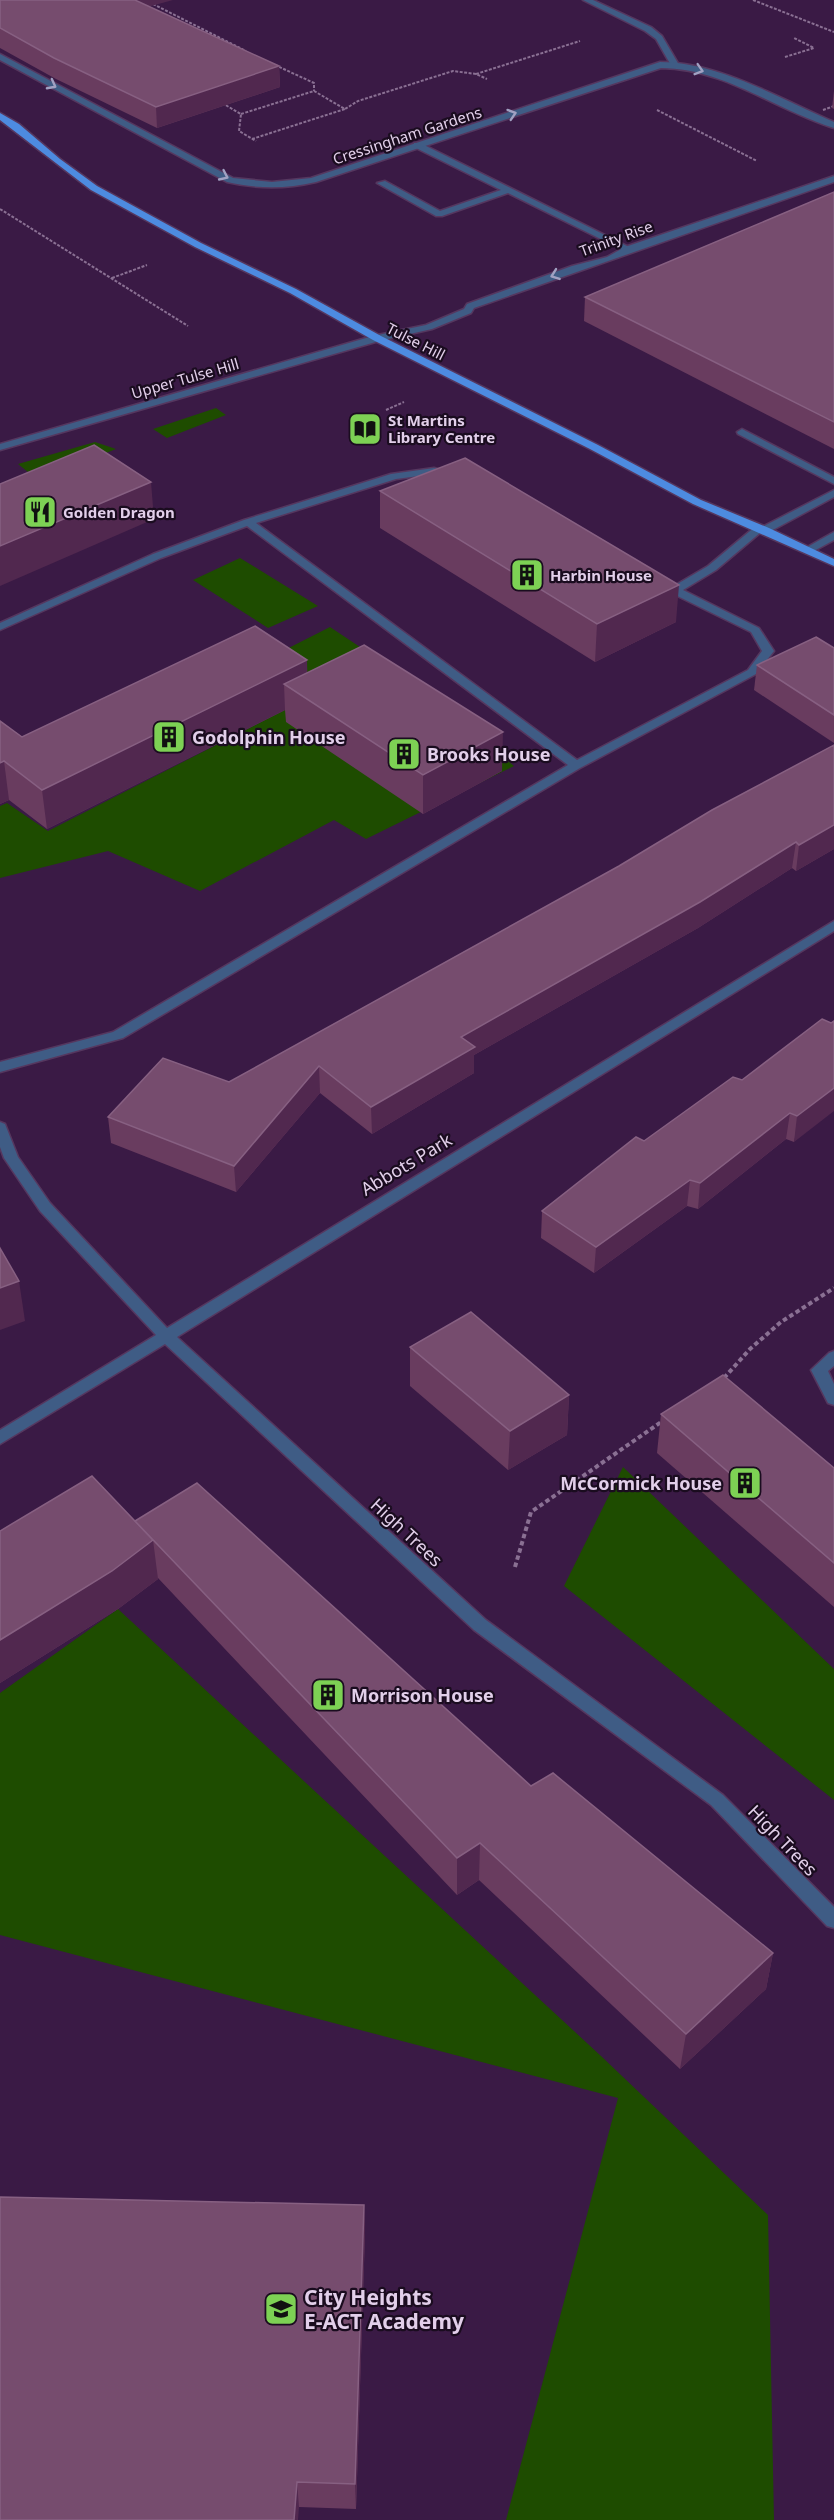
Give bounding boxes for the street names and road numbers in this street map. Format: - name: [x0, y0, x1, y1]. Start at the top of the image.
- street label: Cressingham Gardens: [330, 101, 484, 169]
- street label: Trinity Rise: [577, 216, 655, 260]
- street label: Tulse Hill: [383, 318, 449, 364]
- street label: Upper Tulse Hill: [129, 353, 241, 403]
- street label: Abbots Park: [356, 1127, 456, 1201]
- street label: High Trees: [366, 1493, 448, 1571]
- street label: High Trees: [743, 1799, 823, 1881]

